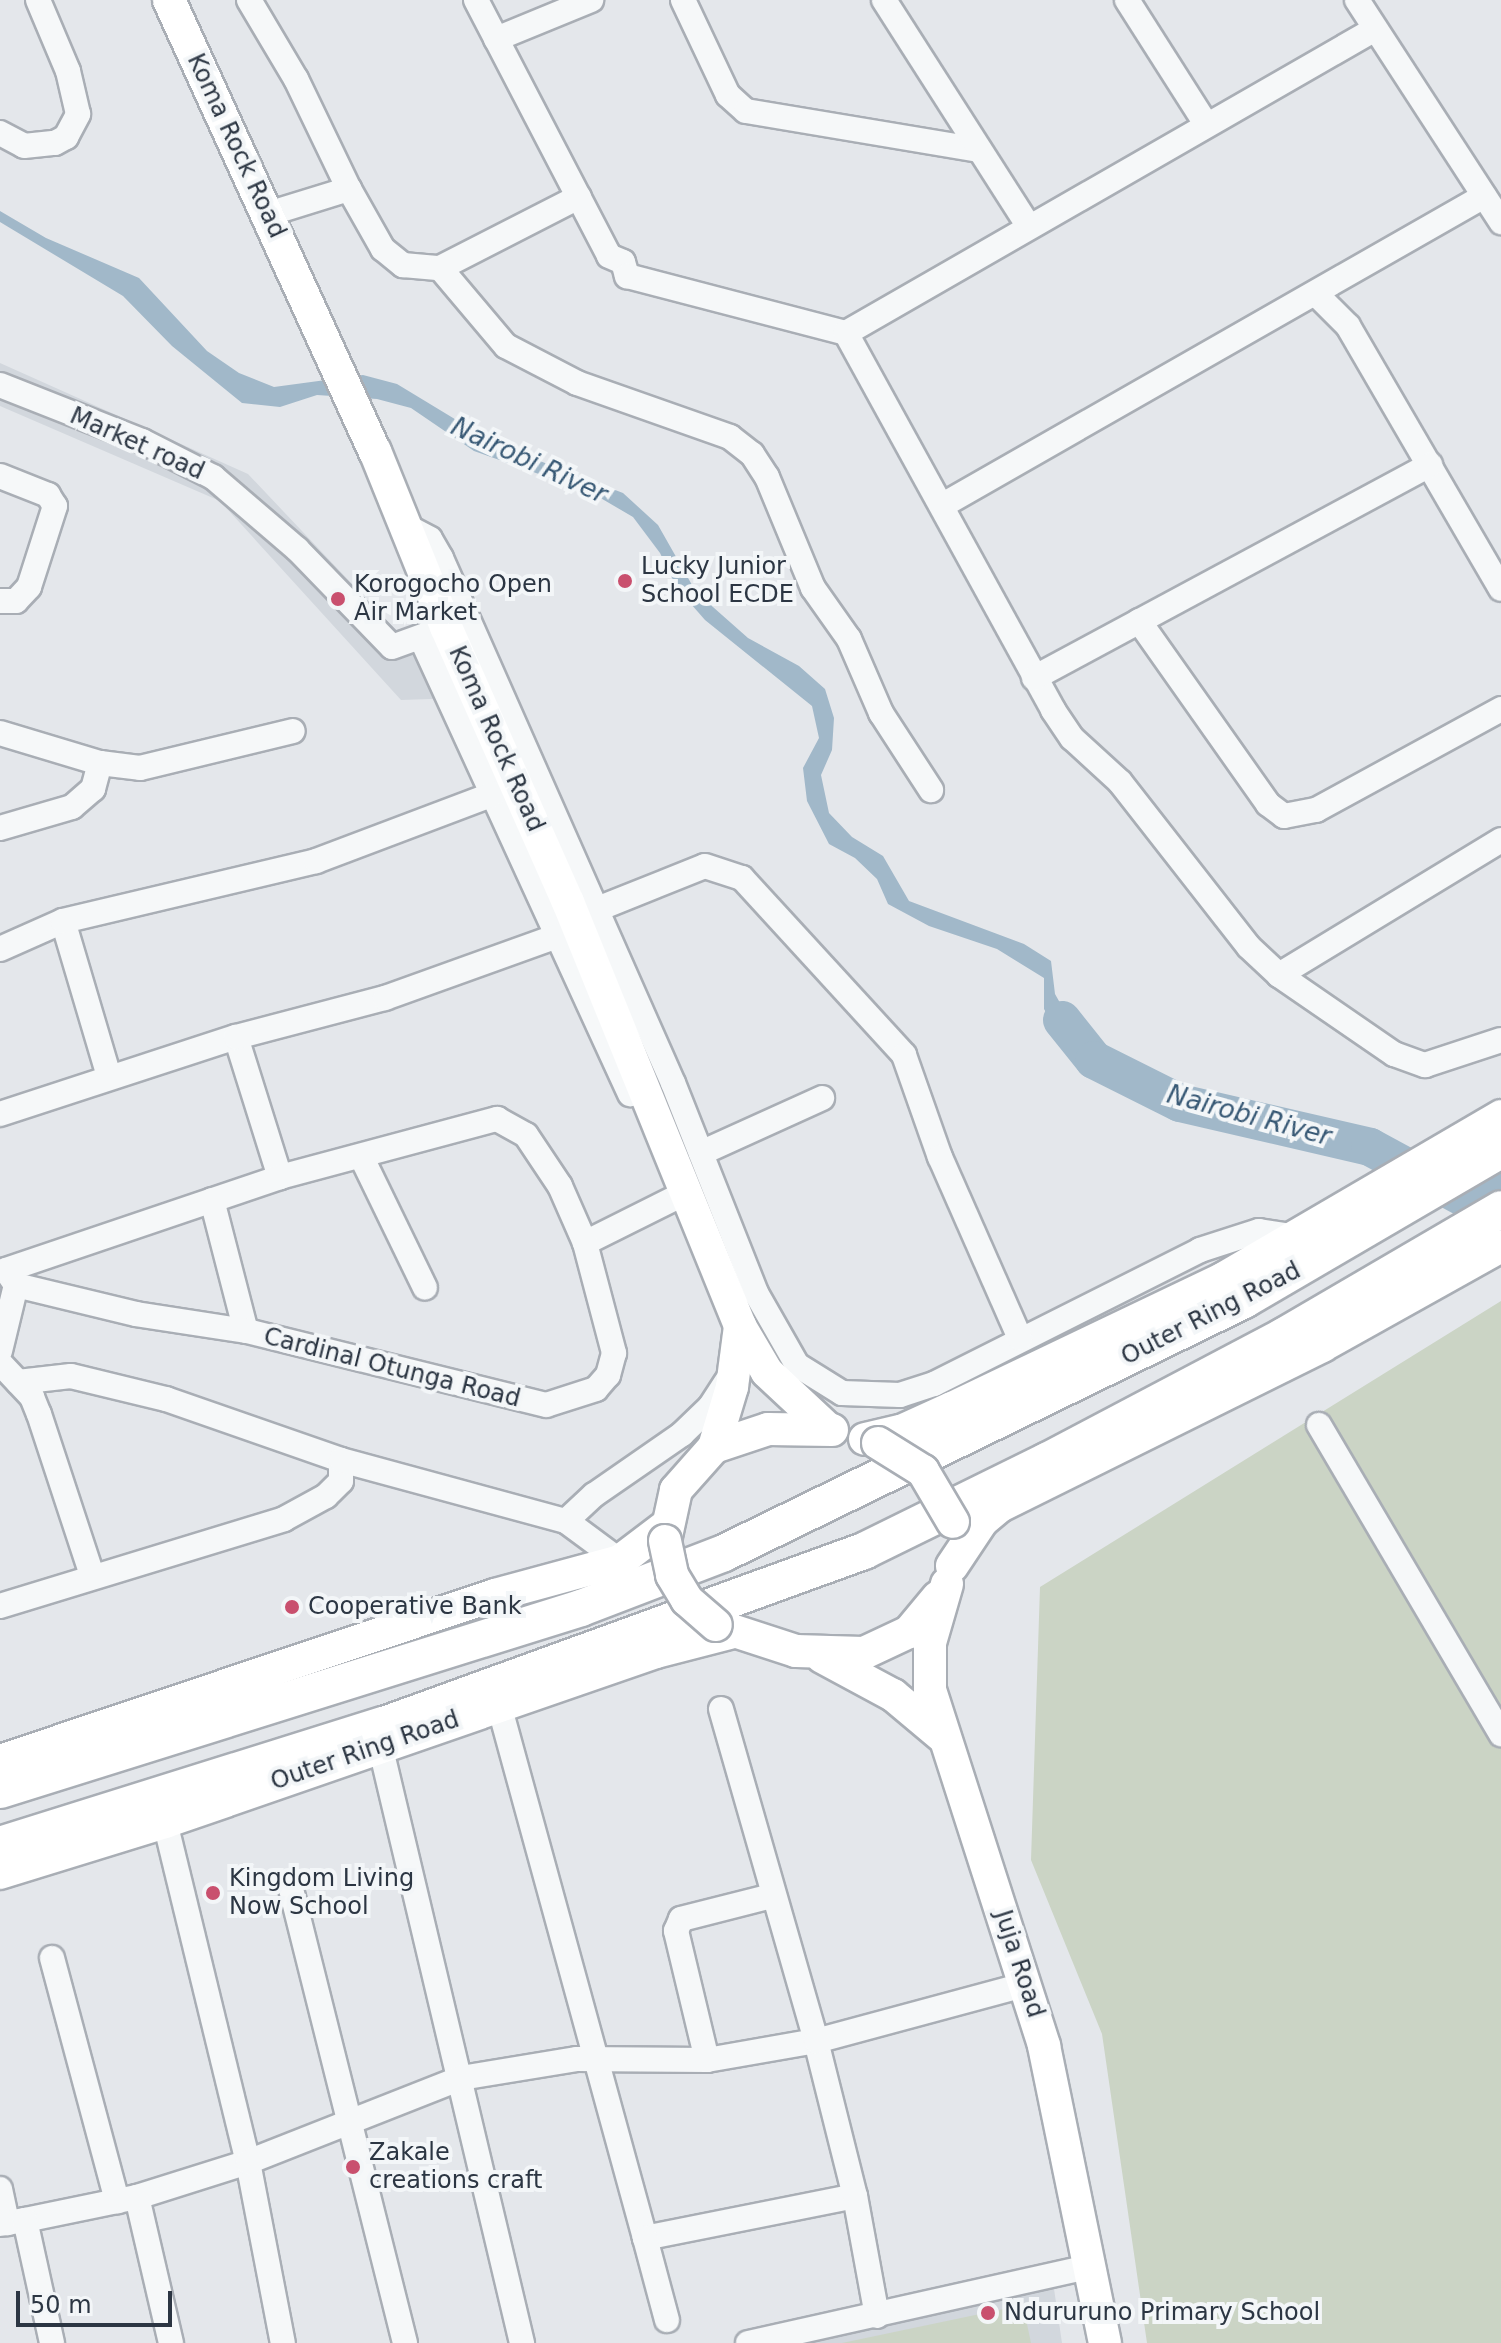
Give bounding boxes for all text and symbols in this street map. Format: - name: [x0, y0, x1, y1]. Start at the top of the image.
- street label: Koma Rock Road: [181, 49, 291, 243]
- street label: Market road: [65, 402, 209, 486]
- water label: Nairobi River: [446, 411, 612, 511]
- place label: Lucky Junior School ECDE: [641, 553, 794, 609]
- place label: Korogocho Open Air Market: [354, 571, 552, 627]
- marker: Lucky Junior School ECDE: [616, 572, 634, 590]
- marker: Korogocho Open Air Market: [329, 590, 347, 608]
- street label: Koma Rock Road: [442, 642, 550, 836]
- water label: Nairobi River: [1164, 1079, 1334, 1153]
- street label: Outer Ring Road: [1117, 1256, 1305, 1372]
- street label: Cardinal Otunga Road: [261, 1322, 523, 1414]
- place label: Cooperative Bank: [308, 1593, 522, 1621]
- marker: Cooperative Bank: [283, 1598, 301, 1616]
- street label: Outer Ring Road: [267, 1705, 463, 1797]
- place label: Kingdom Living Now School: [229, 1865, 414, 1921]
- marker: Kingdom Living Now School: [204, 1884, 222, 1902]
- street label: Juja Road: [988, 1907, 1050, 2021]
- place label: Zakale creations craft: [369, 2139, 542, 2195]
- marker: Zakale creations craft: [344, 2158, 362, 2176]
- scale bar: [20, 2275, 176, 2325]
- text: 50 m: [30, 2291, 92, 2319]
- place label: Ndururuno Primary School: [1004, 2299, 1320, 2327]
- marker: Ndururuno Primary School: [979, 2304, 997, 2322]

